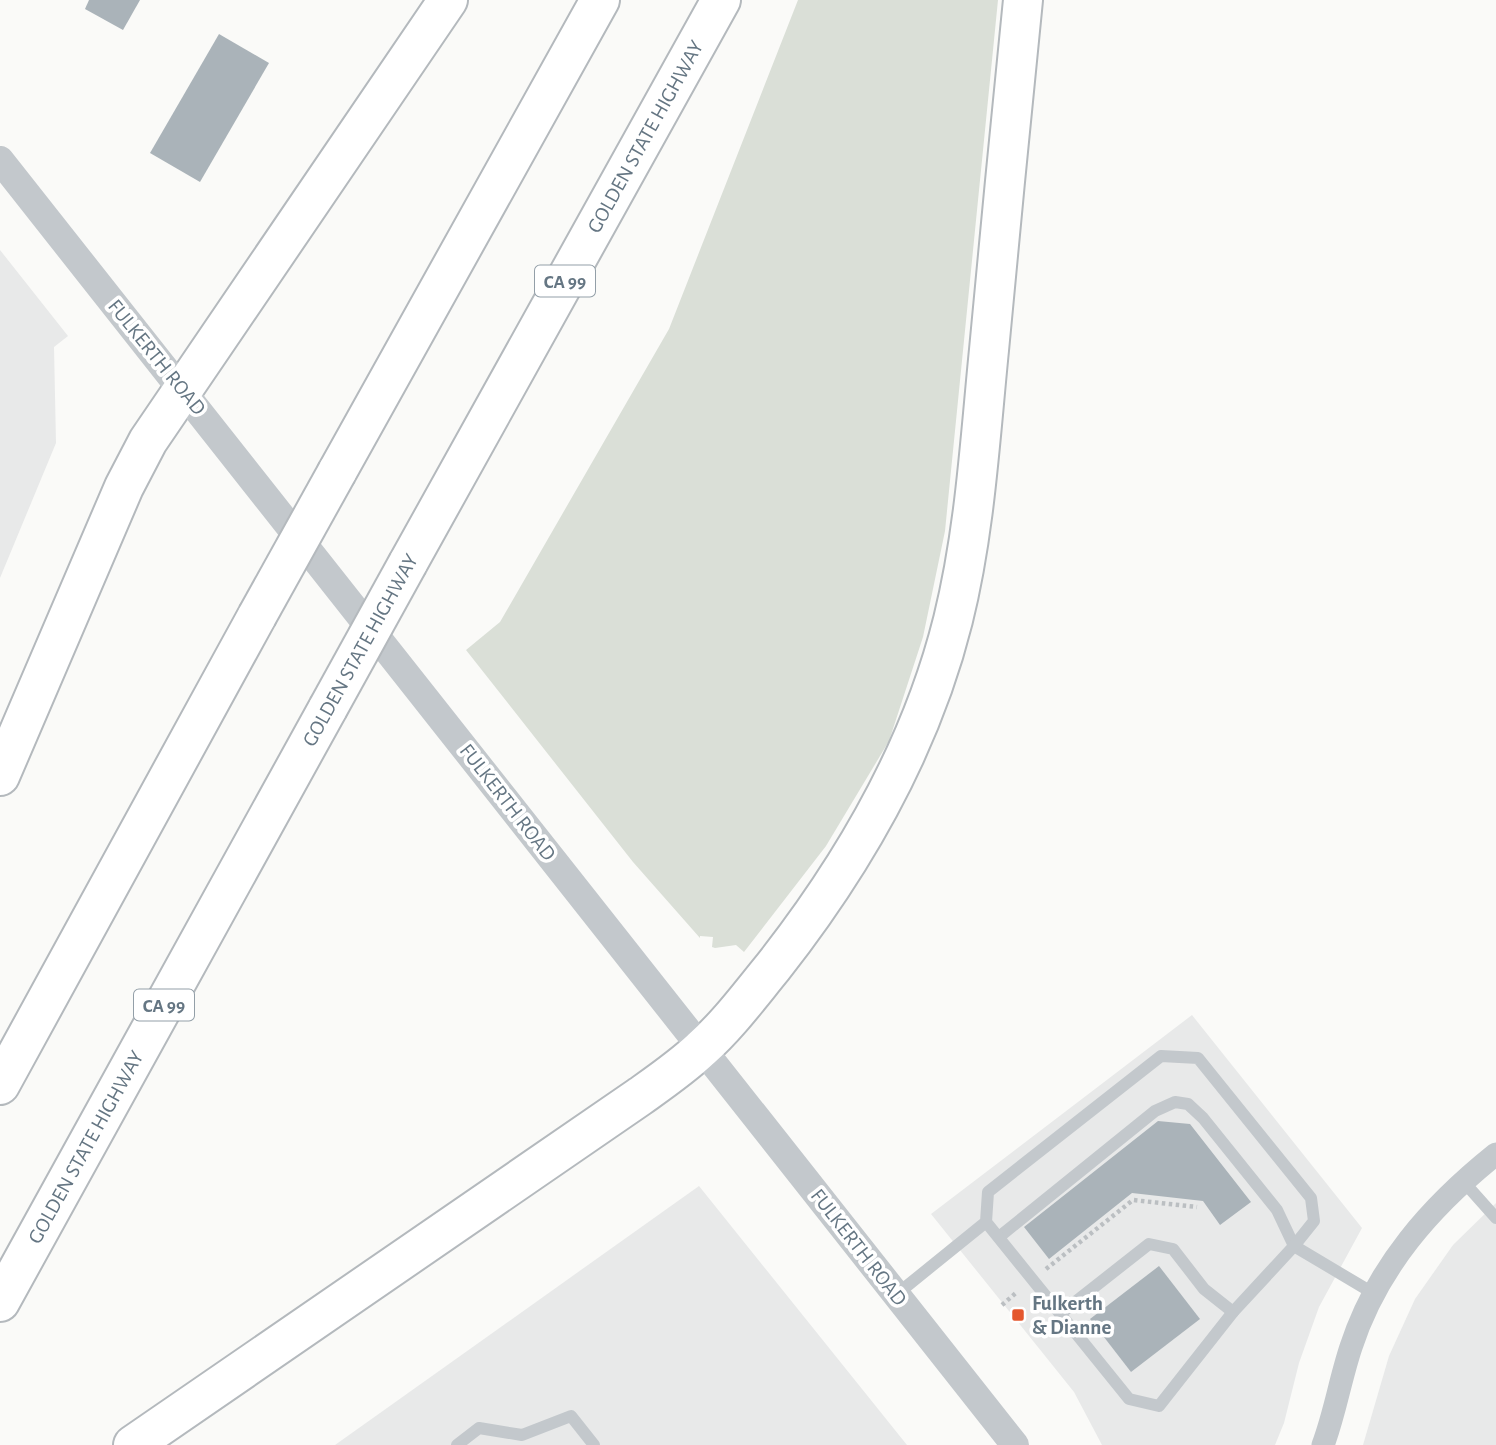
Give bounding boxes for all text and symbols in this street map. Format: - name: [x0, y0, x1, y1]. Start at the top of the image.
- street label: GOLDEN STATE HIGHWAY: [584, 37, 707, 236]
- road number: CA 99: [535, 266, 595, 296]
- street label: FULKERTH ROAD: [104, 296, 209, 419]
- street label: GOLDEN STATE HIGHWAY: [299, 550, 422, 750]
- street label: FULKERTH ROAD: [456, 740, 560, 865]
- road number: CA 99: [134, 990, 194, 1021]
- street label: GOLDEN STATE HIGHWAY: [24, 1047, 148, 1247]
- street label: FULKERTH ROAD: [807, 1185, 911, 1310]
- place label: Fulkerth & Dianne: [1032, 1293, 1111, 1338]
- marker: Fulkerth & Dianne: [1010, 1307, 1026, 1323]

